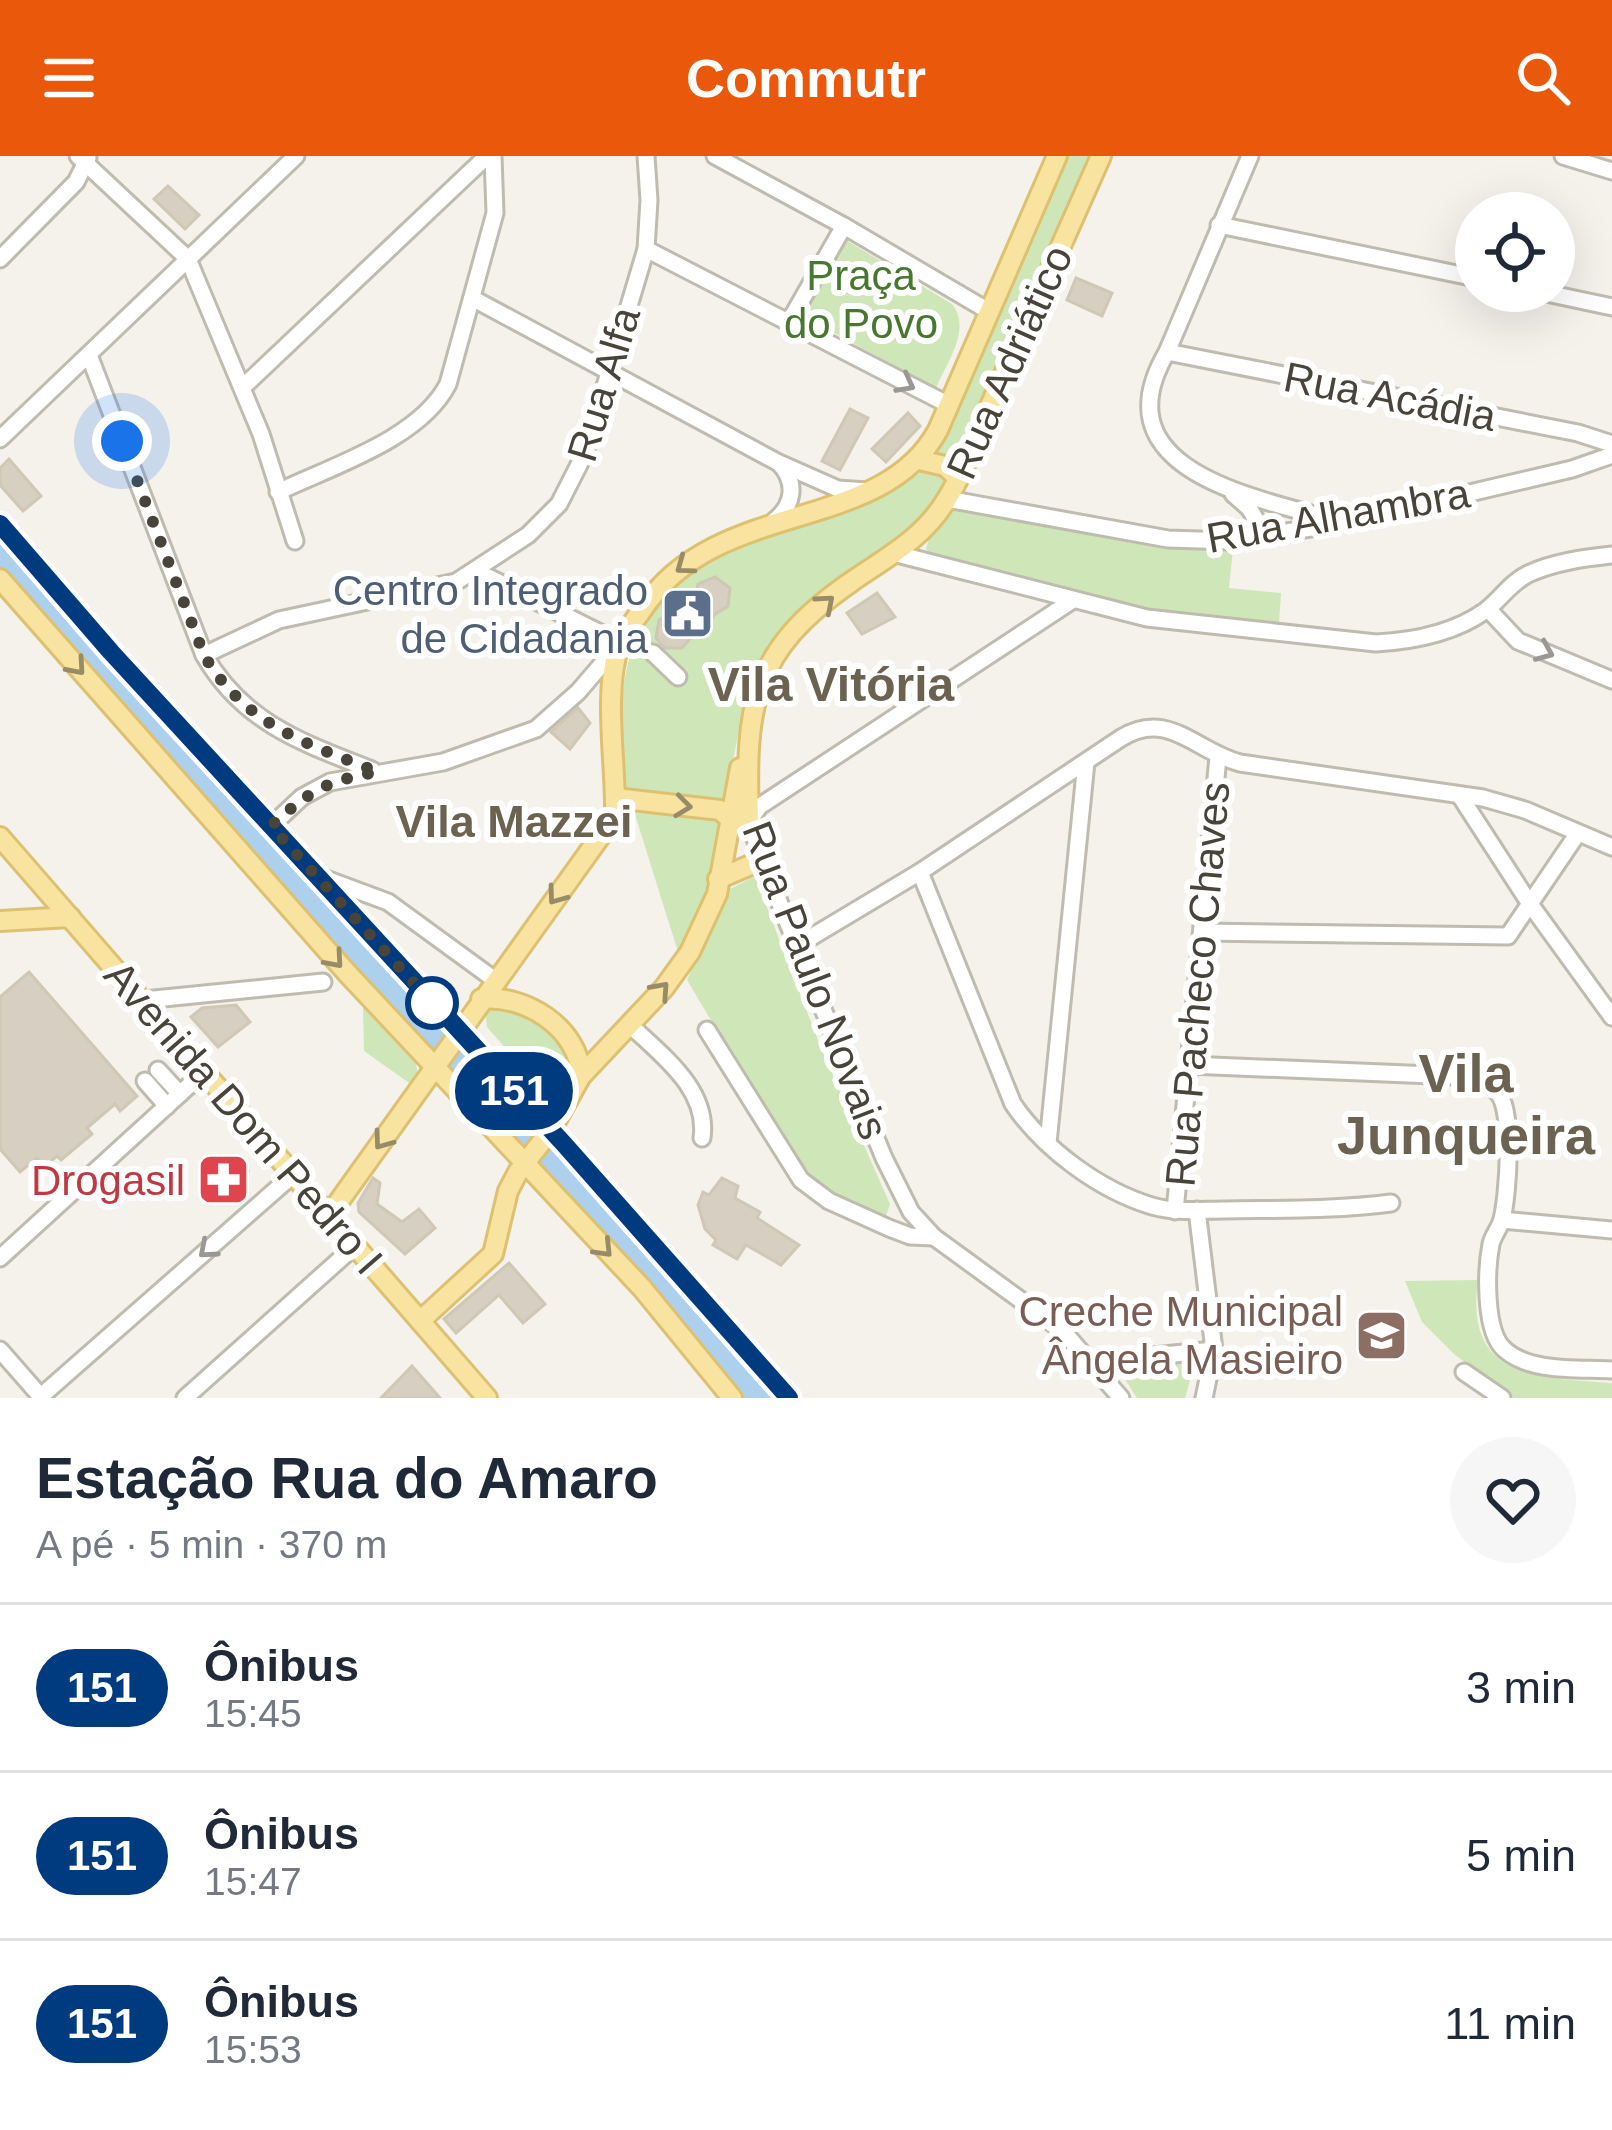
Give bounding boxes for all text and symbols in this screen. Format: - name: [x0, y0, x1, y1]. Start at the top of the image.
- icon: menu: [36, 45, 102, 111]
- icon: search: [1510, 45, 1576, 111]
- text: Commutr: [686, 48, 926, 108]
- map controls: [1455, 192, 1575, 312]
- button: locate: [1455, 192, 1575, 312]
- street label: Rua Adriático: [937, 239, 1082, 486]
- park label: Praça do Povo: [784, 252, 938, 347]
- street label: Rua Alfa: [558, 301, 649, 467]
- street label: Rua Acádia: [1280, 353, 1500, 440]
- one-way arrow: [893, 370, 914, 393]
- your location: [92, 411, 152, 471]
- street label: Rua Alhambra: [1203, 469, 1474, 562]
- one-way arrow: [675, 552, 697, 574]
- place label: Centro Integrado de Cidadania: [333, 567, 649, 662]
- public building icon: Centro Integrado de Cidadania: [659, 586, 715, 642]
- one-way arrow: [812, 596, 834, 617]
- one-way arrow: [1533, 638, 1554, 662]
- one-way arrow: [63, 653, 84, 675]
- district label: Vila Vitória: [708, 658, 954, 711]
- street label: Rua Pacheco Chaves: [1156, 780, 1239, 1188]
- one-way arrow: [674, 792, 693, 818]
- district label: Vila Mazzei: [396, 796, 632, 847]
- street label: Rua Paulo Novais: [733, 815, 898, 1146]
- one-way arrow: [549, 883, 571, 904]
- one-way arrow: [321, 946, 342, 967]
- street label: Avenida Dom Pedro I: [95, 952, 392, 1283]
- unlabelled marker: [407, 978, 457, 1028]
- one-way arrow: [646, 982, 668, 1004]
- district label: Vila Junqueira: [1337, 1043, 1596, 1165]
- line badge: 151: [445, 1052, 583, 1130]
- text: 151: [479, 1067, 549, 1114]
- one-way arrow: [374, 1127, 396, 1149]
- pharmacy icon: Drogasil: [196, 1152, 252, 1208]
- place label: Drogasil: [31, 1157, 185, 1204]
- one-way arrow: [590, 1235, 612, 1257]
- one-way arrow: [199, 1236, 221, 1257]
- place label: Creche Municipal Ângela Masieiro: [1019, 1288, 1343, 1383]
- school or university icon: Creche Municipal Ângela Masieiro: [1354, 1307, 1410, 1363]
- button: heart: [1450, 1437, 1576, 1563]
- text: Estação Rua do Amaro: [36, 1446, 658, 1510]
- text: A pé · 5 min · 370 m: [36, 1523, 387, 1566]
- text: Ônibus: [204, 1640, 359, 1691]
- text: 3 min: [1466, 1662, 1576, 1713]
- text: 151: [67, 1664, 137, 1711]
- text: 15:45: [204, 1692, 302, 1735]
- text: Ônibus: [204, 1808, 359, 1859]
- text: 5 min: [1466, 1830, 1576, 1881]
- text: 151: [67, 1832, 137, 1879]
- text: 15:47: [204, 1860, 302, 1903]
- text: Ônibus: [204, 1976, 359, 2027]
- text: 11 min: [1444, 1998, 1576, 2049]
- text: 151: [67, 2000, 137, 2047]
- text: 15:53: [204, 2028, 302, 2071]

